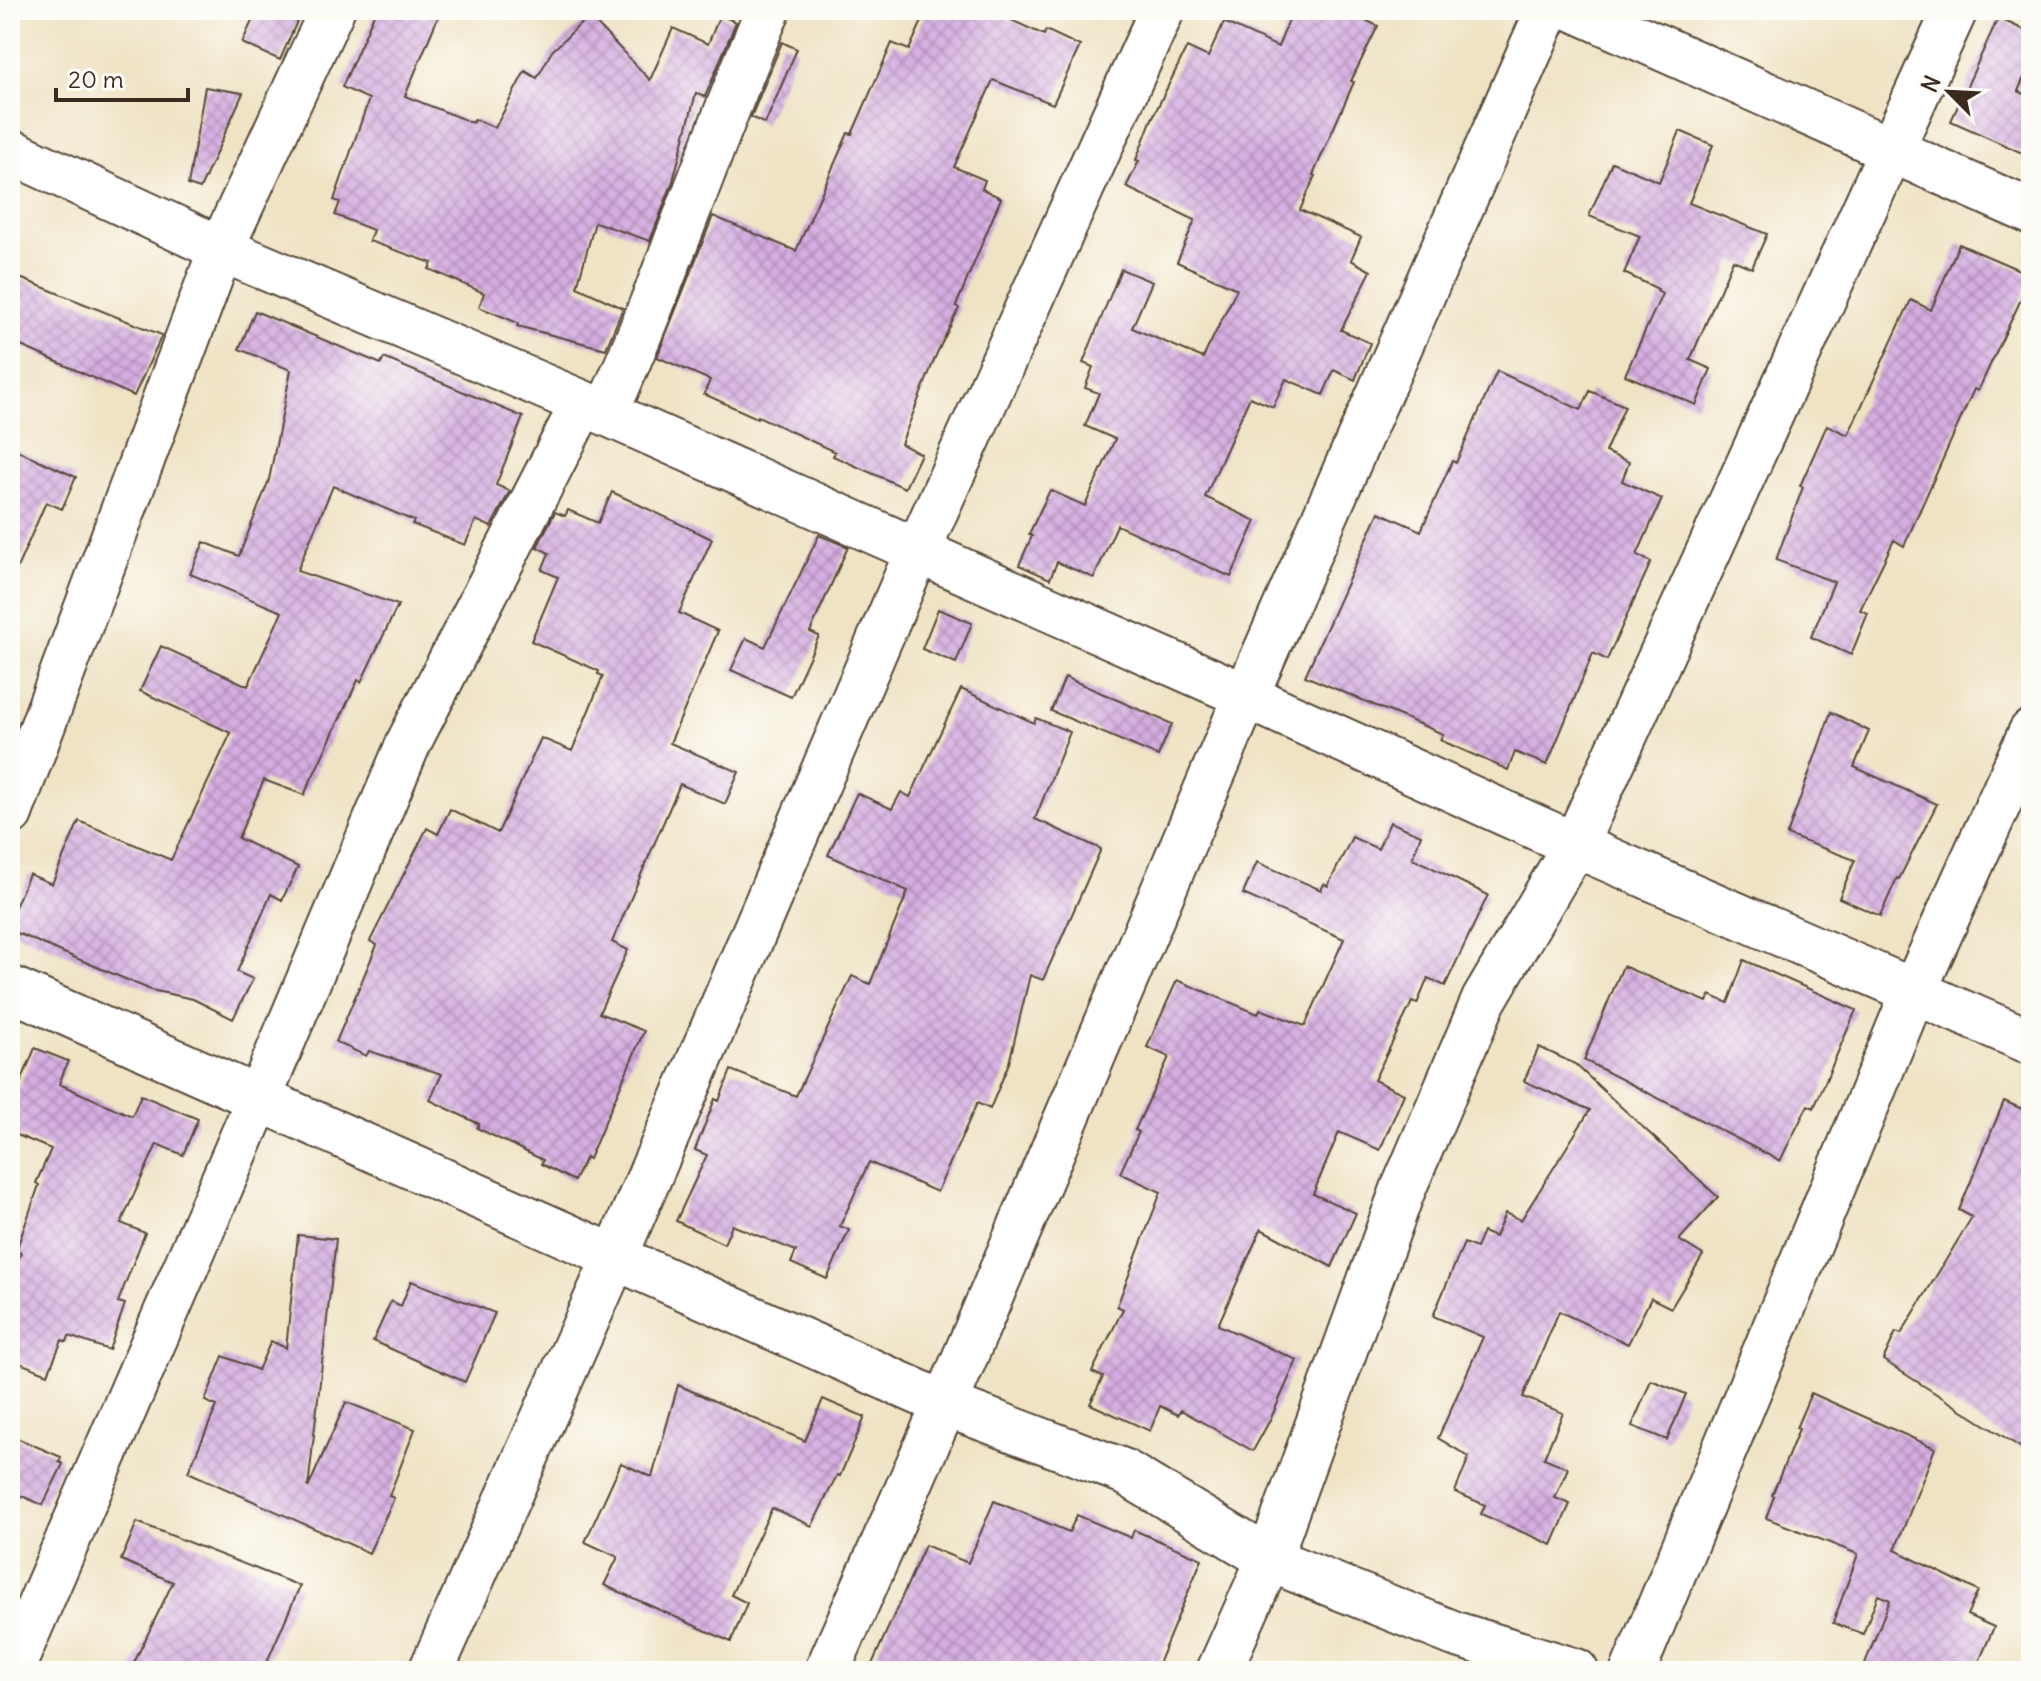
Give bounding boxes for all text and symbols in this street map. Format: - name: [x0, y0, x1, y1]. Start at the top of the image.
- scale bar: [56, 52, 188, 102]
- north arrow: [1909, 52, 1989, 132]
- text: 20 m: [68, 64, 124, 94]
- text: N: [1915, 71, 1947, 97]

